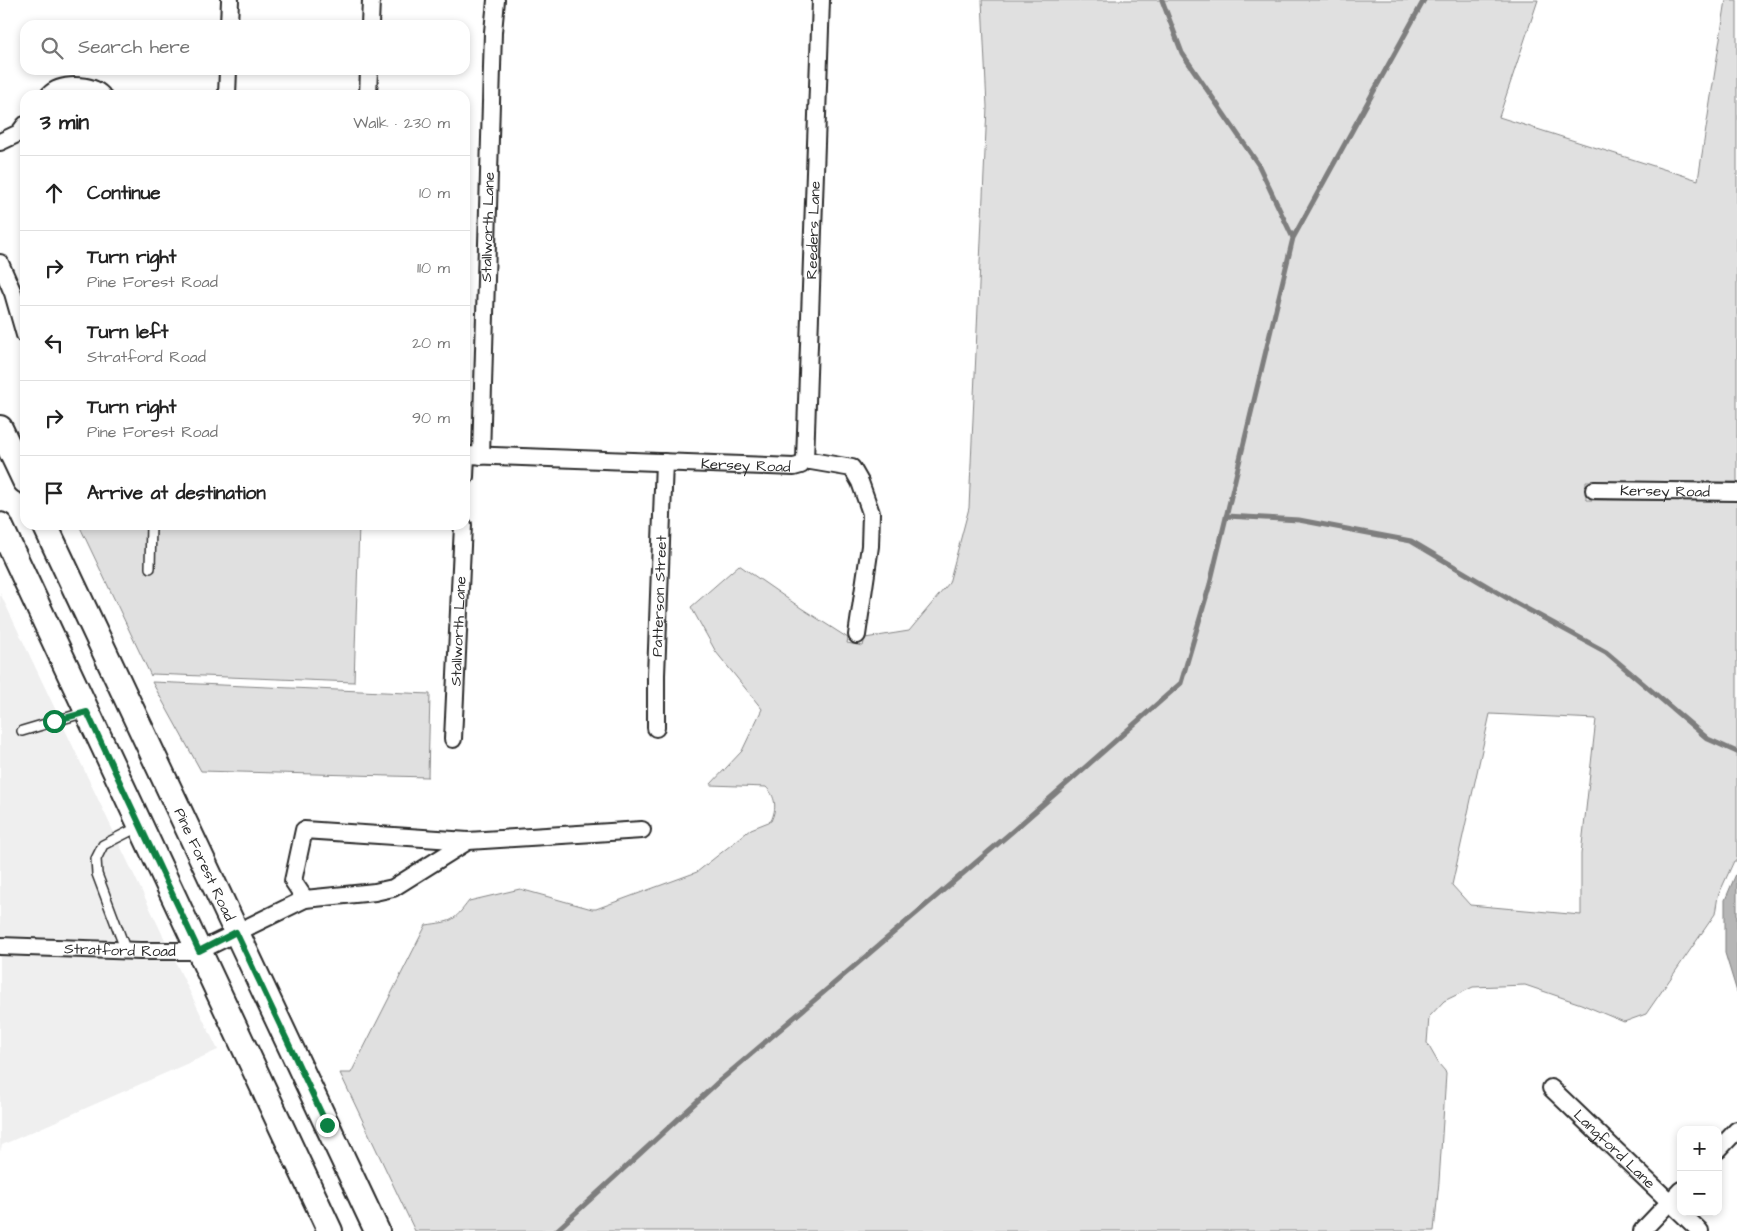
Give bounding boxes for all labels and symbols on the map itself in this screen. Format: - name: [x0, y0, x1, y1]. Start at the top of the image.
- street label: Stallworth Lane: [476, 172, 500, 282]
- street label: Reeders Lane: [801, 181, 826, 280]
- street label: Kersey Road: [700, 454, 791, 478]
- street label: Kersey Road: [1620, 480, 1710, 503]
- street label: Patterson Street: [647, 535, 672, 657]
- street label: Stallworth Lane: [445, 576, 472, 687]
- route start: [43, 710, 66, 733]
- street label: Pine Forest Road: [168, 805, 240, 925]
- street label: Stratford Road: [64, 938, 176, 962]
- street label: Langford Lane: [1569, 1105, 1660, 1194]
- route end: [316, 1114, 339, 1137]

